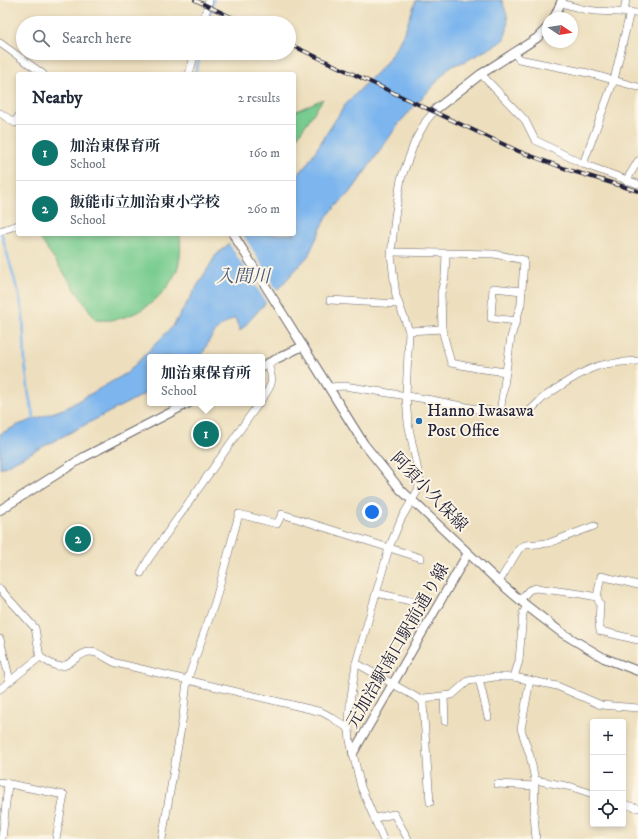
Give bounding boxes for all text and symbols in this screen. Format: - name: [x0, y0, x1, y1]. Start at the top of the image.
- north arrow: [542, 12, 578, 48]
- search box: [16, 16, 296, 60]
- icon: search: [30, 27, 52, 49]
- text: Search here: [62, 29, 131, 48]
- text: Nearby: [32, 87, 82, 109]
- text: 2 results: [238, 90, 280, 106]
- text: 加治東保育所: [70, 137, 160, 156]
- text: 1: [43, 145, 47, 161]
- text: 160 m: [249, 145, 280, 161]
- text: School: [70, 156, 106, 172]
- text: 飯能市立加治東小学校: [70, 193, 220, 212]
- text: 2: [42, 201, 48, 217]
- text: 260 m: [247, 201, 280, 217]
- text: School: [70, 212, 106, 228]
- water label: 入間川: [216, 266, 272, 288]
- popup: [147, 354, 265, 406]
- text: 加治東保育所: [161, 364, 251, 383]
- text: School: [161, 383, 197, 399]
- place label: Hanno Iwasawa Post Office: [427, 400, 535, 442]
- marker: Hanno Iwasawa Post Office: [414, 416, 424, 426]
- pin: 1: [193, 419, 219, 449]
- street label: 阿須小久保線: [386, 448, 472, 536]
- your location: [362, 502, 382, 522]
- pin: 2: [65, 524, 91, 554]
- street label: 元加治駅南口駅前通り線: [342, 560, 454, 732]
- map controls: [590, 719, 626, 827]
- button: +: [590, 719, 626, 755]
- button: −: [590, 755, 626, 791]
- button: locate: [590, 791, 626, 827]

